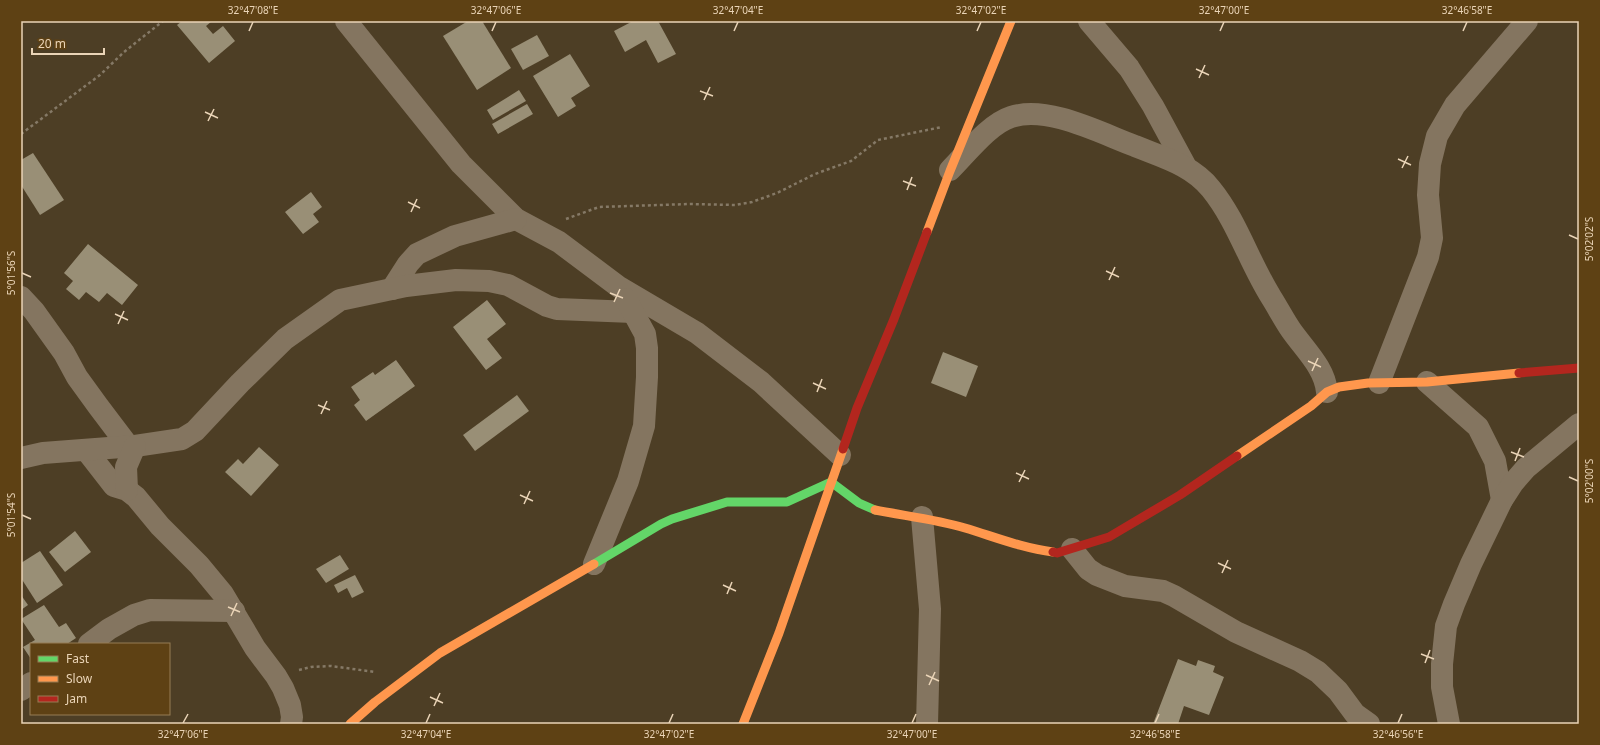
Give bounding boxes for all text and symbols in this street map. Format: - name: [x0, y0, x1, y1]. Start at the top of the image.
- text: 32°47'08"E: [228, 3, 278, 17]
- text: 32°47'06"E: [471, 3, 521, 17]
- text: 32°47'04"E: [713, 3, 763, 17]
- text: 32°47'02"E: [956, 3, 1006, 17]
- text: 32°47'00"E: [1199, 3, 1249, 17]
- text: 32°46'58"E: [1442, 3, 1492, 17]
- scale bar: [32, 30, 104, 56]
- text: 20 m: [38, 35, 66, 52]
- text: 5°02'02"S: [1582, 216, 1596, 261]
- text: 5°01'56"S: [4, 250, 18, 295]
- text: 5°02'00"S: [1582, 458, 1596, 503]
- text: 5°01'54"S: [4, 492, 18, 537]
- legend: [30, 643, 170, 715]
- text: Fast: [66, 650, 90, 667]
- text: Slow: [66, 670, 93, 687]
- text: Jam: [65, 690, 87, 707]
- text: 32°47'06"E: [158, 727, 208, 741]
- text: 32°47'04"E: [401, 727, 451, 741]
- text: 32°47'02"E: [644, 727, 694, 741]
- text: 32°47'00"E: [887, 727, 937, 741]
- text: 32°46'58"E: [1130, 727, 1180, 741]
- text: 32°46'56"E: [1373, 727, 1423, 741]

